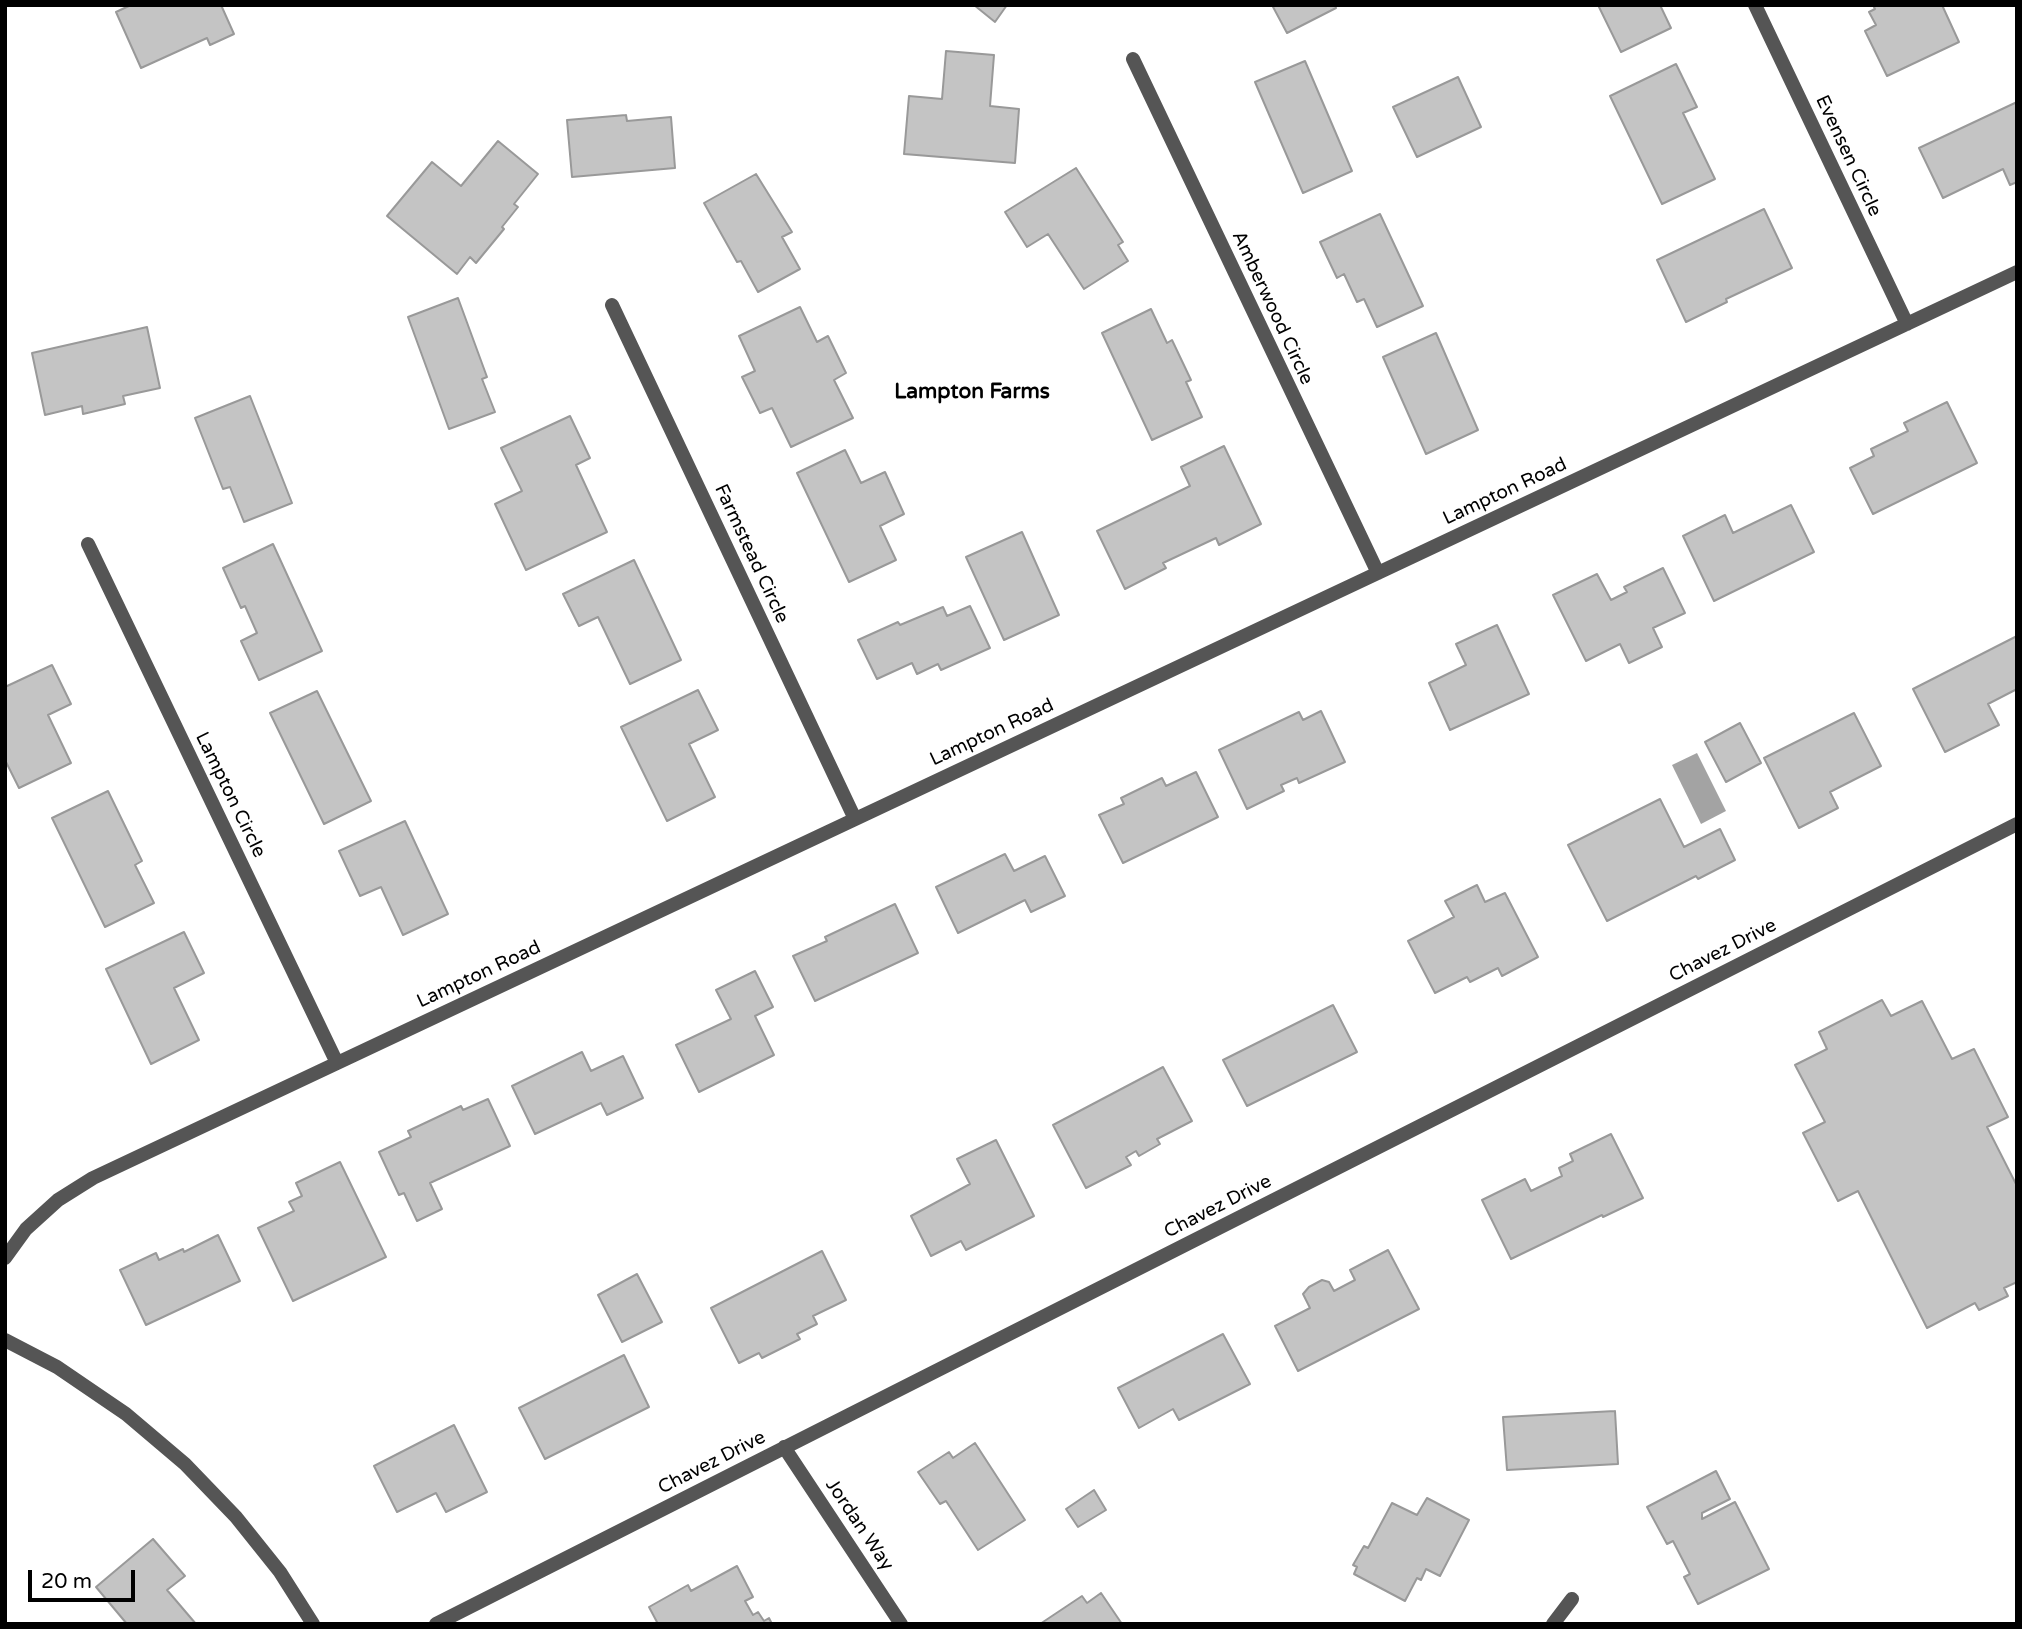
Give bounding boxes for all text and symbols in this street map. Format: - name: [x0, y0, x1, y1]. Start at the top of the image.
- street label: Evensen Circle: [1810, 92, 1886, 220]
- street label: Amberwood Circle: [1226, 228, 1318, 388]
- district label: Lampton Farms: [894, 379, 1050, 405]
- street label: Lampton Road: [1439, 453, 1571, 531]
- street label: Farmstead Circle: [709, 481, 793, 627]
- street label: Lampton Road: [926, 694, 1058, 772]
- street label: Lampton Circle: [190, 729, 270, 861]
- street label: Chavez Drive: [1666, 914, 1780, 988]
- street label: Lampton Road: [413, 936, 545, 1014]
- street label: Chavez Drive: [1161, 1170, 1275, 1244]
- street label: Chavez Drive: [655, 1426, 769, 1500]
- street label: Jordan Way: [820, 1475, 898, 1575]
- scale bar: [32, 1556, 138, 1600]
- text: 20 m: [41, 1569, 92, 1594]

